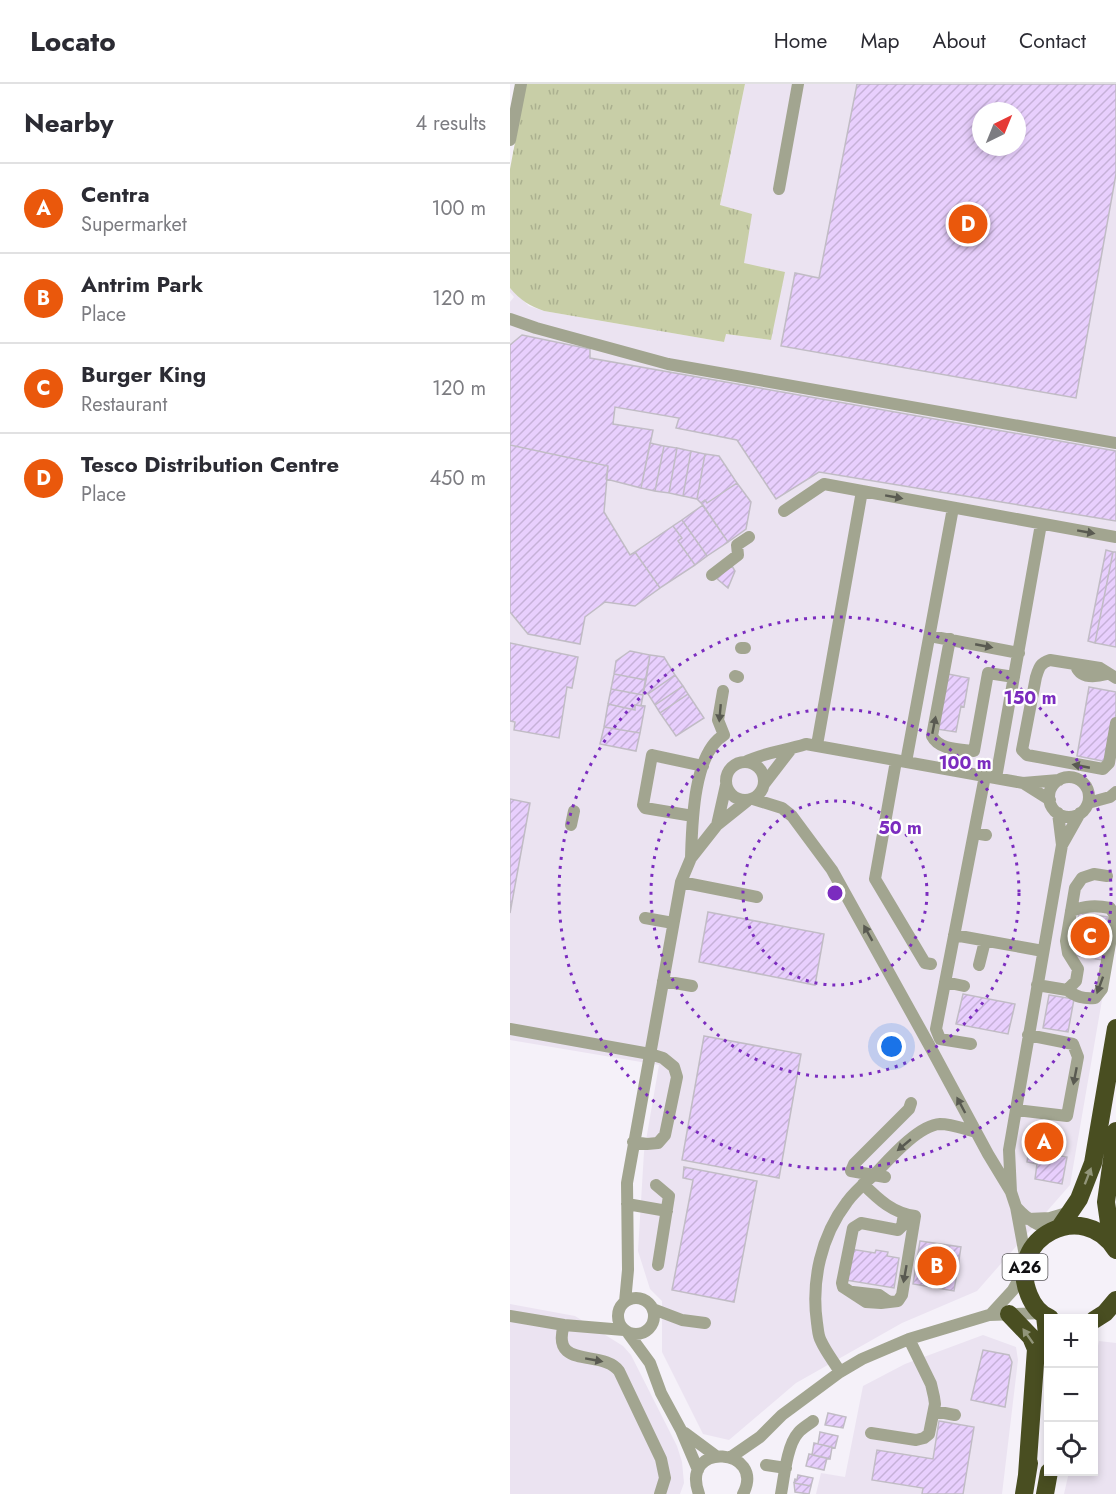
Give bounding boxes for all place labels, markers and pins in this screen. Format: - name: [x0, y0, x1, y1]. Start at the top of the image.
- pin: D: [948, 202, 988, 246]
- centre of rings: [825, 883, 845, 903]
- pin: C: [1070, 914, 1110, 958]
- pin: A: [1024, 1120, 1064, 1164]
- pin: B: [918, 1244, 956, 1288]

